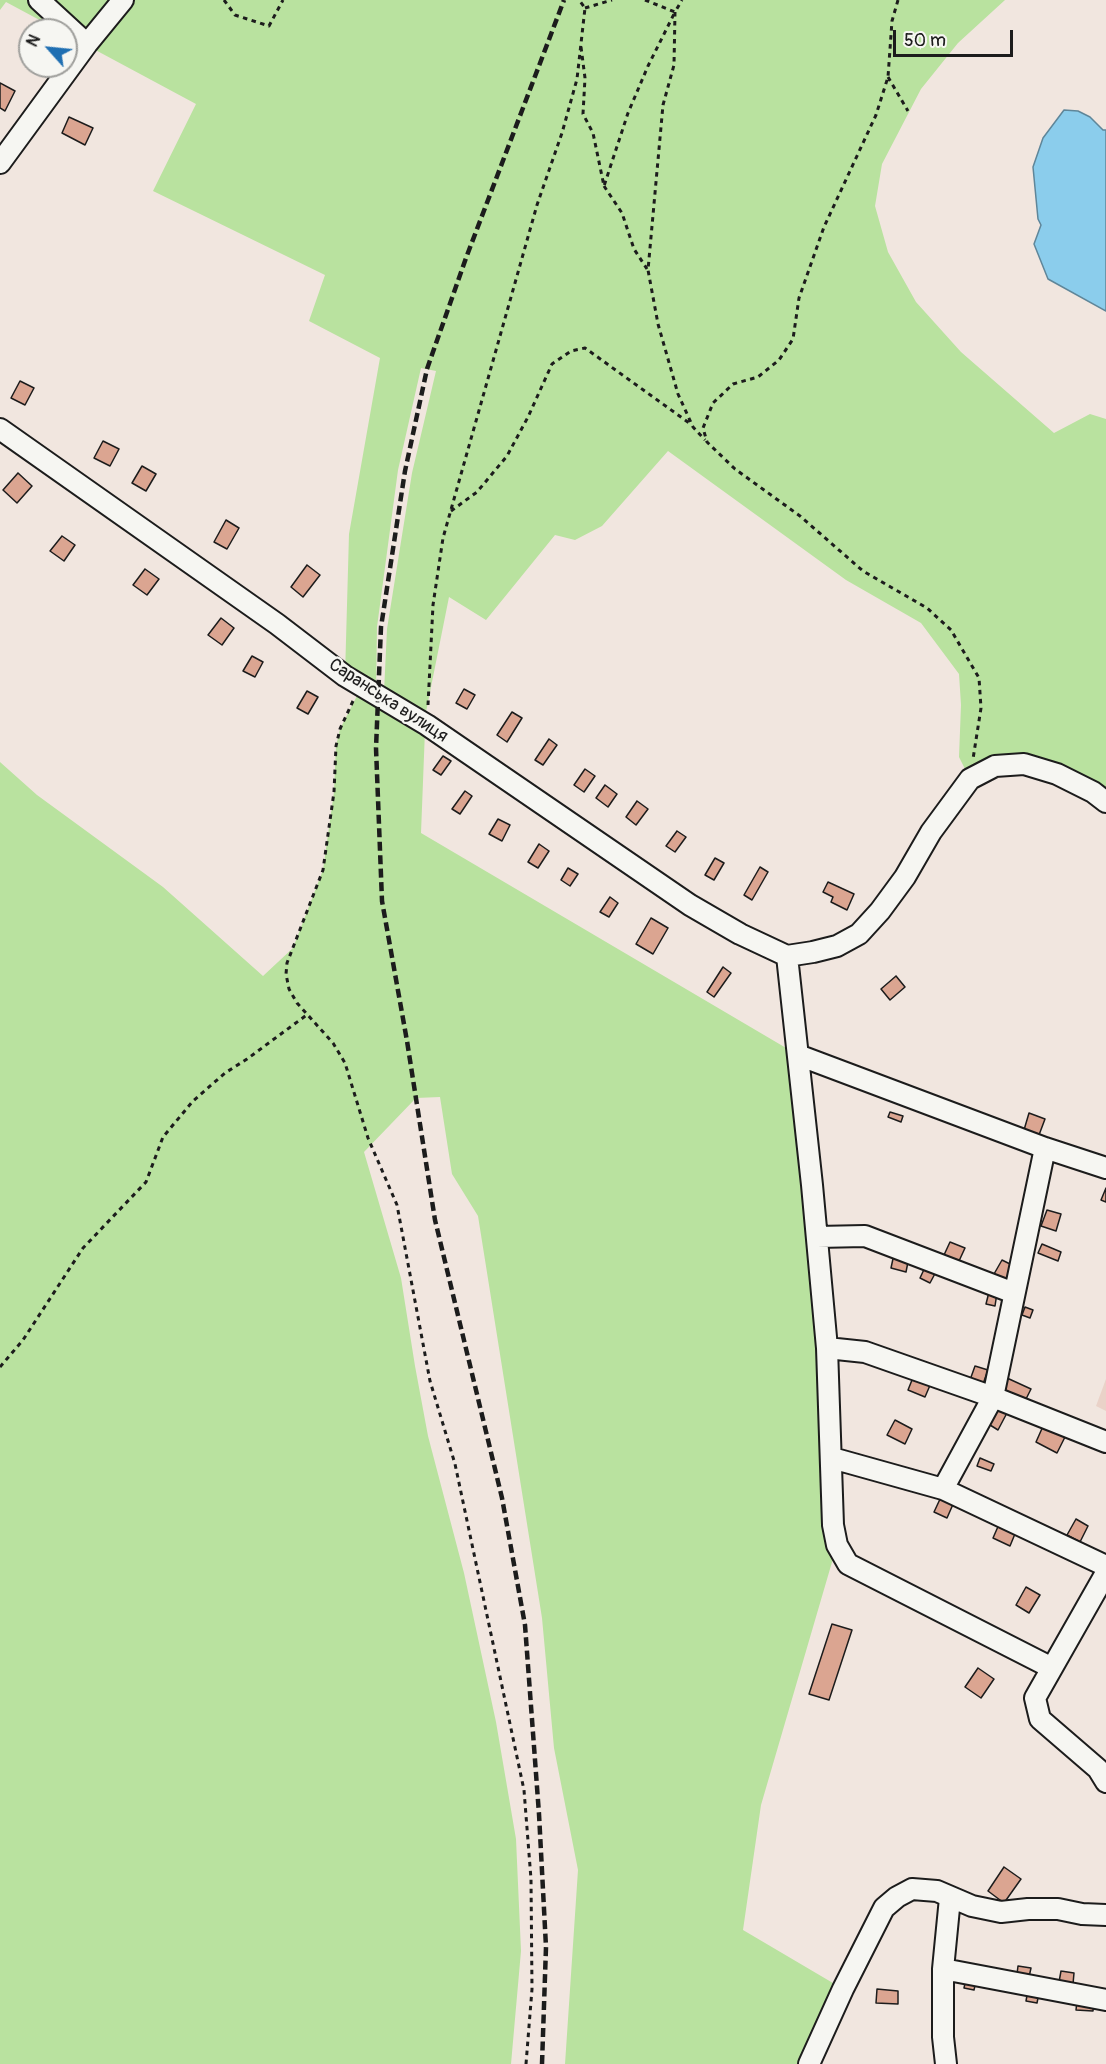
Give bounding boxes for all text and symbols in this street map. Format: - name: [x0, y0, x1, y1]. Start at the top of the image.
- north arrow: [18, 18, 78, 78]
- scale bar: [896, 18, 1016, 56]
- text: 50 m: [904, 29, 946, 52]
- text: N: [22, 31, 45, 50]
- street label: Саранська вулиця: [324, 654, 452, 748]

